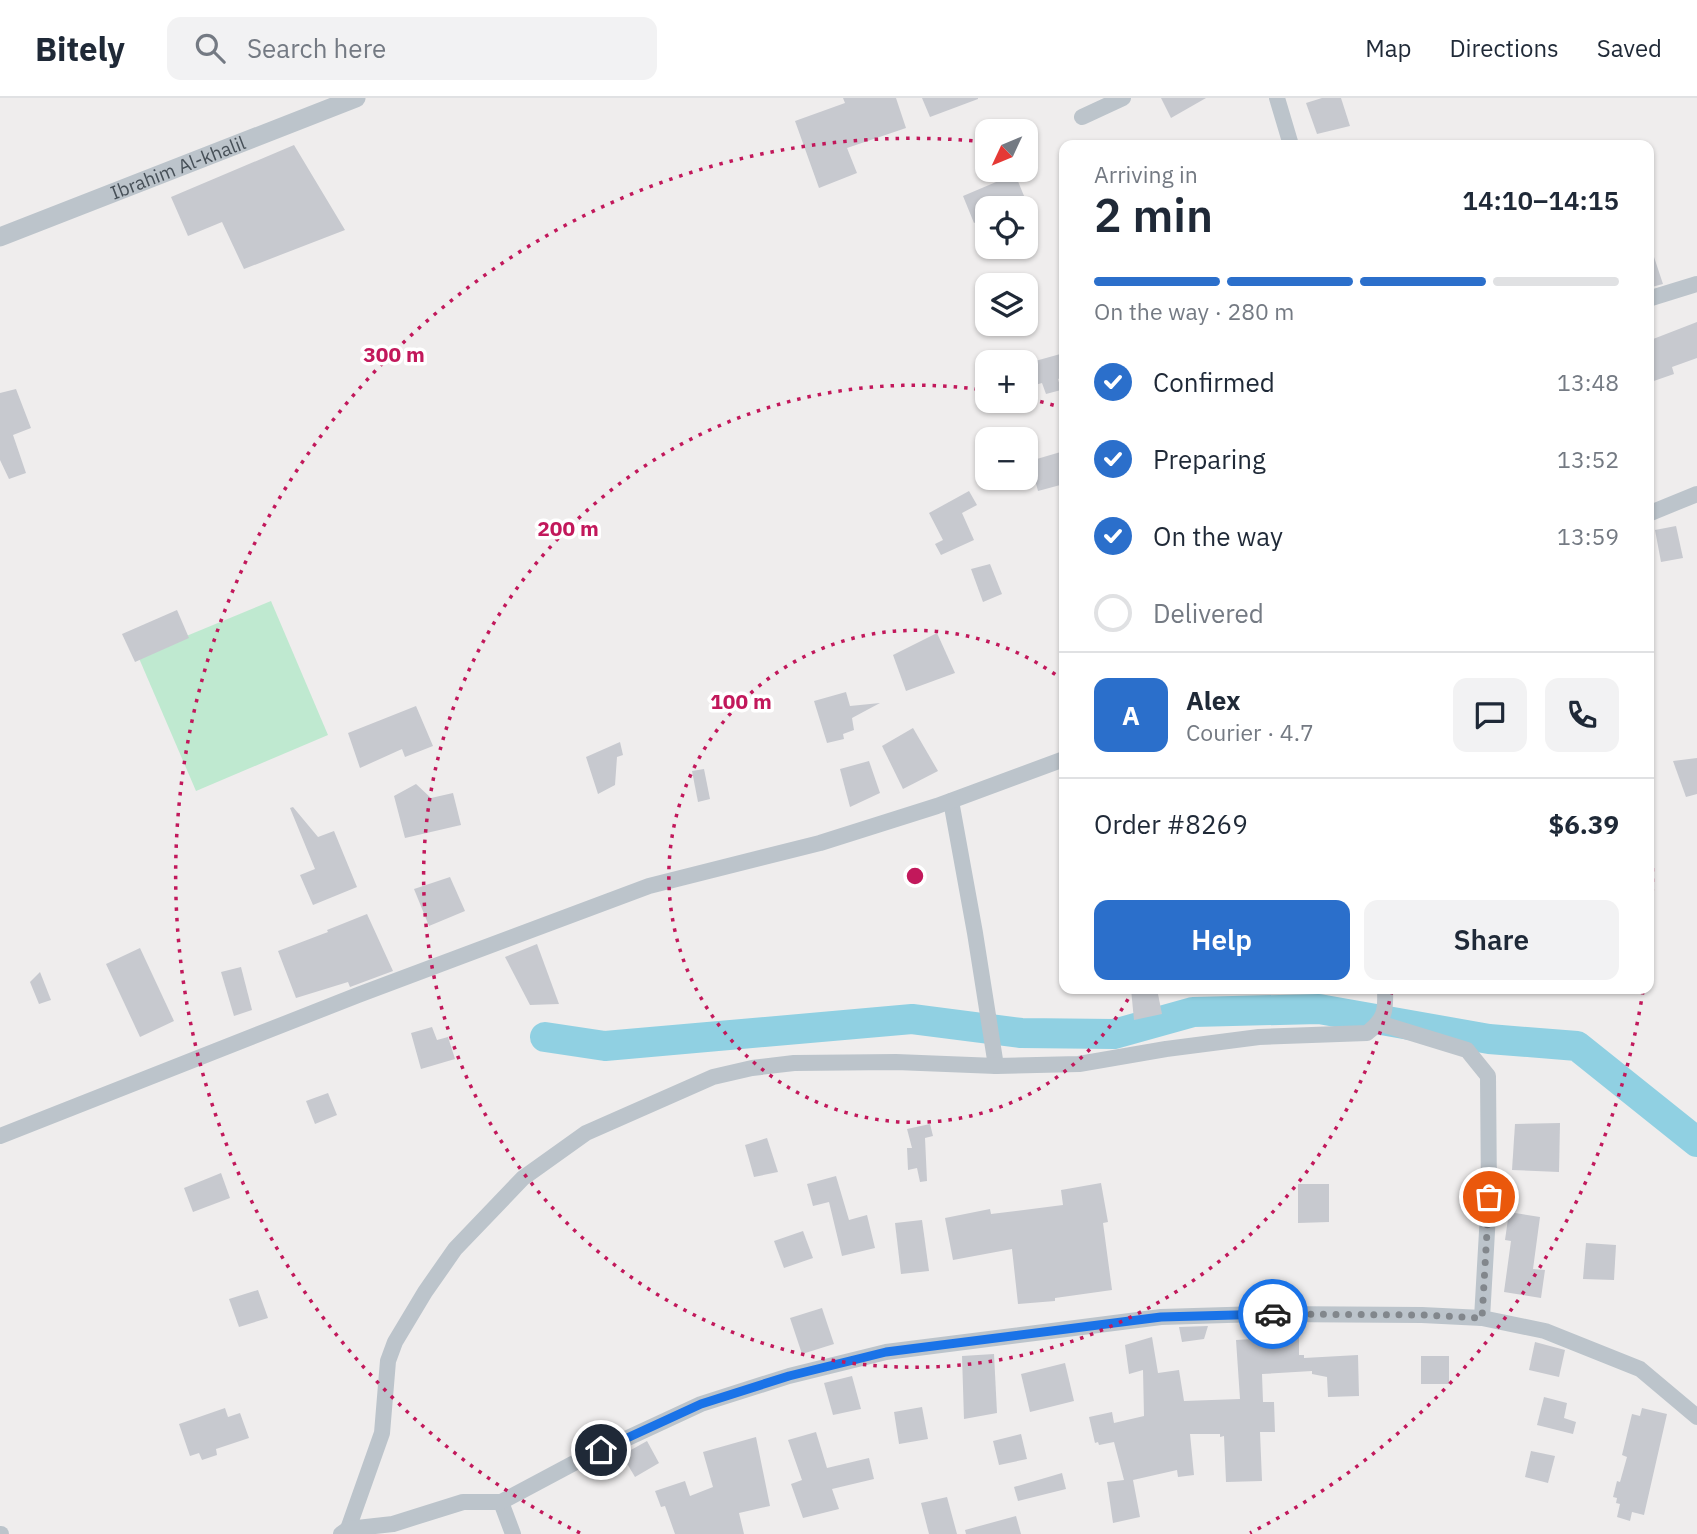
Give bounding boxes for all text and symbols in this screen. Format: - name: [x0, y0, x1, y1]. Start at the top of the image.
- search box: [167, 17, 657, 80]
- text: Bitely: [35, 27, 125, 70]
- icon: search: [191, 29, 229, 67]
- text: Search here: [247, 31, 386, 65]
- text: Map: [1365, 32, 1411, 64]
- text: Directions: [1449, 32, 1559, 64]
- text: Saved: [1597, 32, 1662, 64]
- north arrow: [975, 119, 1038, 182]
- map controls: [975, 119, 1038, 490]
- street label: Ibrahim Al-khalil: [107, 130, 249, 205]
- text: Arriving in: [1094, 159, 1198, 189]
- text: 14:10–14:15: [1462, 183, 1619, 217]
- text: 2 min: [1094, 185, 1213, 245]
- button: locate: [975, 196, 1038, 259]
- button: layers: [975, 273, 1038, 336]
- text: On the way · 280 m: [1094, 296, 1294, 326]
- text: 300 m: [363, 340, 425, 368]
- button: +: [975, 350, 1038, 413]
- icon: check: [1094, 363, 1132, 401]
- text: Confirmed: [1153, 365, 1275, 399]
- text: 13:48: [1557, 367, 1619, 397]
- button: −: [975, 427, 1038, 490]
- icon: check: [1094, 440, 1132, 478]
- text: Preparing: [1153, 442, 1266, 476]
- text: 13:52: [1557, 444, 1619, 474]
- text: 200 m: [537, 514, 599, 542]
- icon: check: [1094, 517, 1132, 555]
- text: On the way: [1153, 519, 1283, 553]
- text: 13:59: [1557, 521, 1619, 551]
- text: Delivered: [1153, 596, 1264, 630]
- button: chat: [1453, 678, 1527, 752]
- button: phone: [1545, 678, 1619, 752]
- text: Alex: [1186, 683, 1240, 717]
- text: 100 m: [710, 687, 772, 715]
- text: A: [1122, 698, 1140, 732]
- text: Courier · 4.7: [1186, 717, 1314, 747]
- text: Order #8269: [1094, 807, 1248, 841]
- text: $6.39: [1549, 807, 1619, 841]
- centre of rings: [903, 864, 927, 888]
- button: Help: [1094, 900, 1350, 980]
- button: Share: [1364, 900, 1619, 980]
- pin: [1459, 1167, 1519, 1227]
- icon: bag: [1470, 1178, 1508, 1216]
- courier: [1238, 1279, 1308, 1349]
- icon: car: [1254, 1295, 1292, 1333]
- pin: [571, 1420, 631, 1480]
- icon: home: [582, 1431, 620, 1469]

